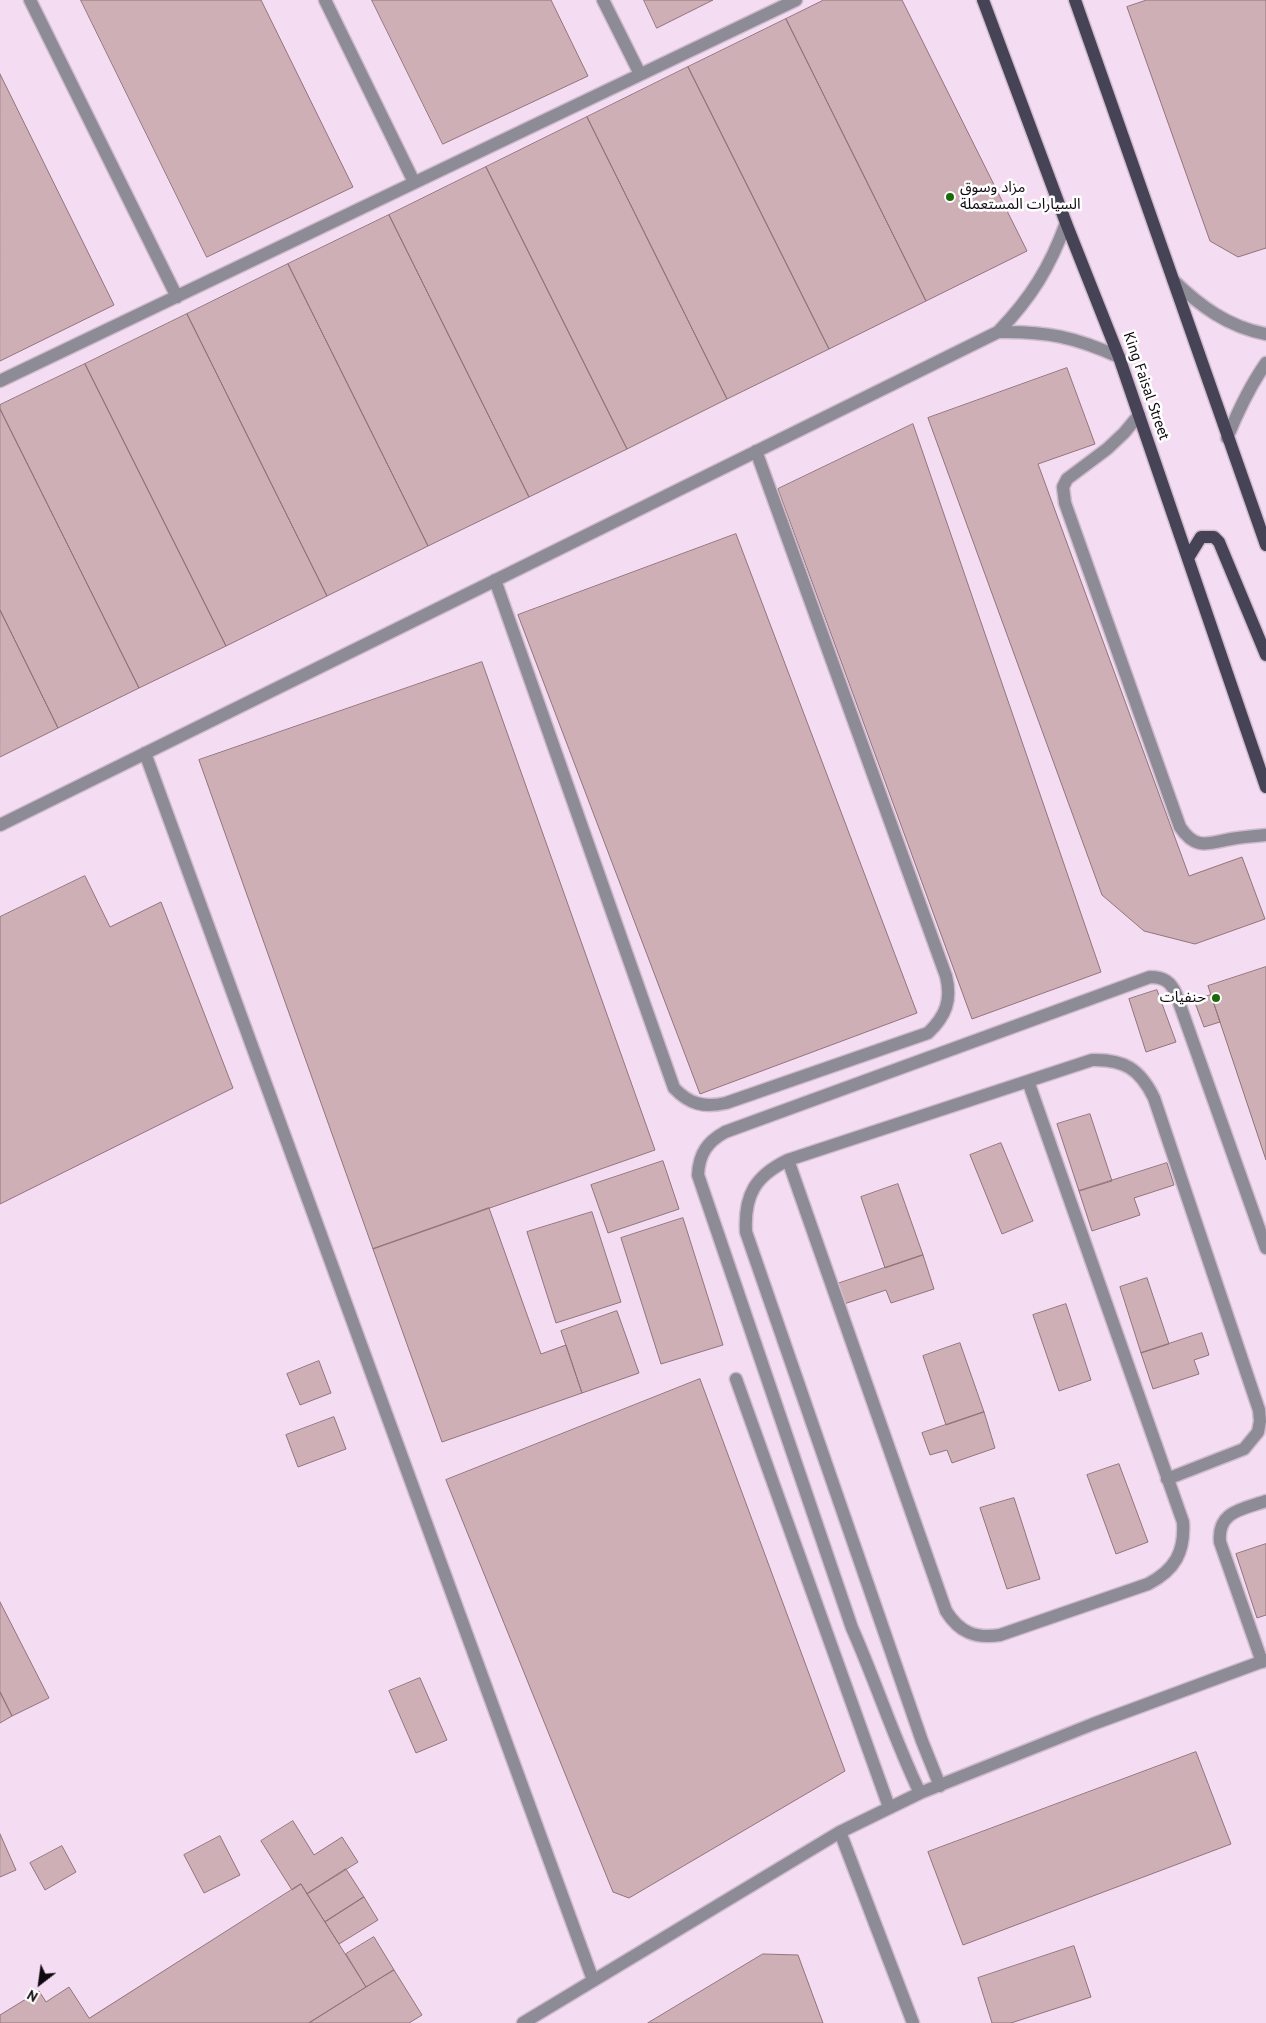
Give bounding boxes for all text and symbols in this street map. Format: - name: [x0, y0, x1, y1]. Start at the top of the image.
- place label: مزاد وسوق السيارات المستعملة: [960, 179, 1081, 214]
- marker: مزاد وسوق السيارات المستعملة: [944, 191, 956, 203]
- street label: King Faisal Street: [1119, 330, 1173, 442]
- place label: حنفيات: [1160, 989, 1206, 1007]
- marker: حنفيات: [1210, 992, 1222, 1004]
- north arrow: [15, 1958, 65, 2008]
- text: N: [24, 1986, 41, 2006]

